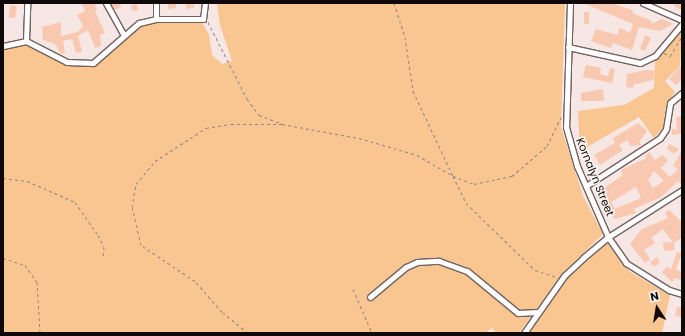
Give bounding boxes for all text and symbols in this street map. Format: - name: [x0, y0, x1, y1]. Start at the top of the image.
- street label: Kornalyn Street: [573, 136, 617, 218]
- north arrow: [637, 288, 677, 328]
- text: N: [649, 288, 660, 305]

